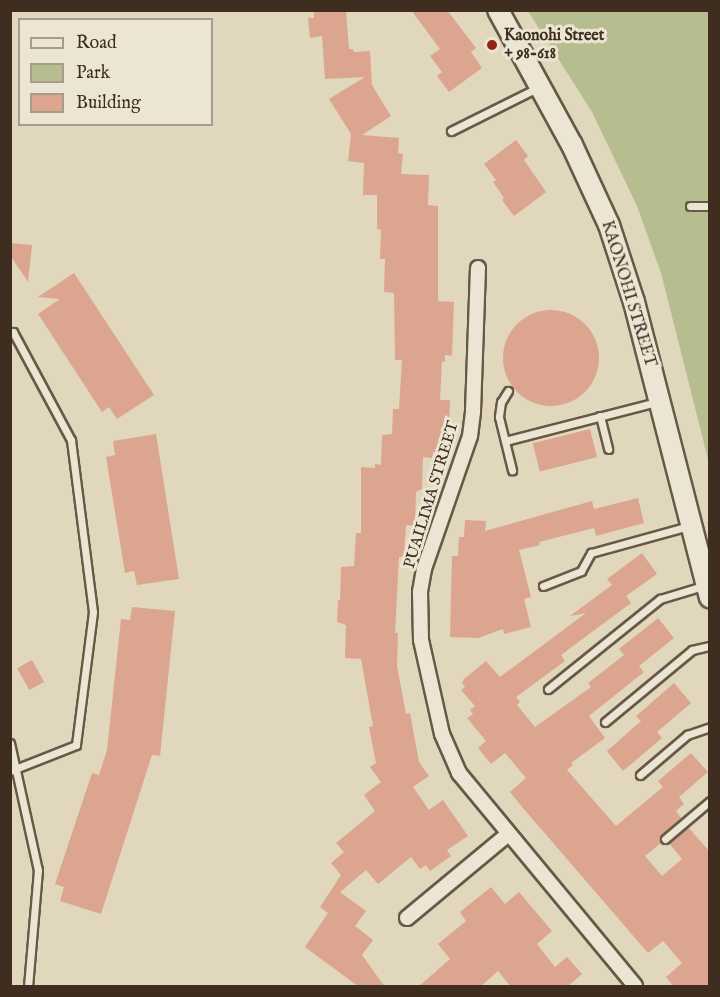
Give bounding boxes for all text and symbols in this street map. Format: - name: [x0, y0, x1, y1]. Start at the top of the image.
- legend: [18, 18, 213, 126]
- place label: Kaonohi Street + 98-618: [504, 26, 604, 64]
- text: Road: [76, 32, 117, 55]
- marker: Kaonohi Street + 98-618: [485, 38, 499, 52]
- text: Park: [76, 62, 110, 85]
- text: Building: [76, 92, 141, 115]
- street label: KAONOHI STREET: [597, 219, 659, 369]
- street label: PUAILIMA STREET: [400, 419, 464, 571]

